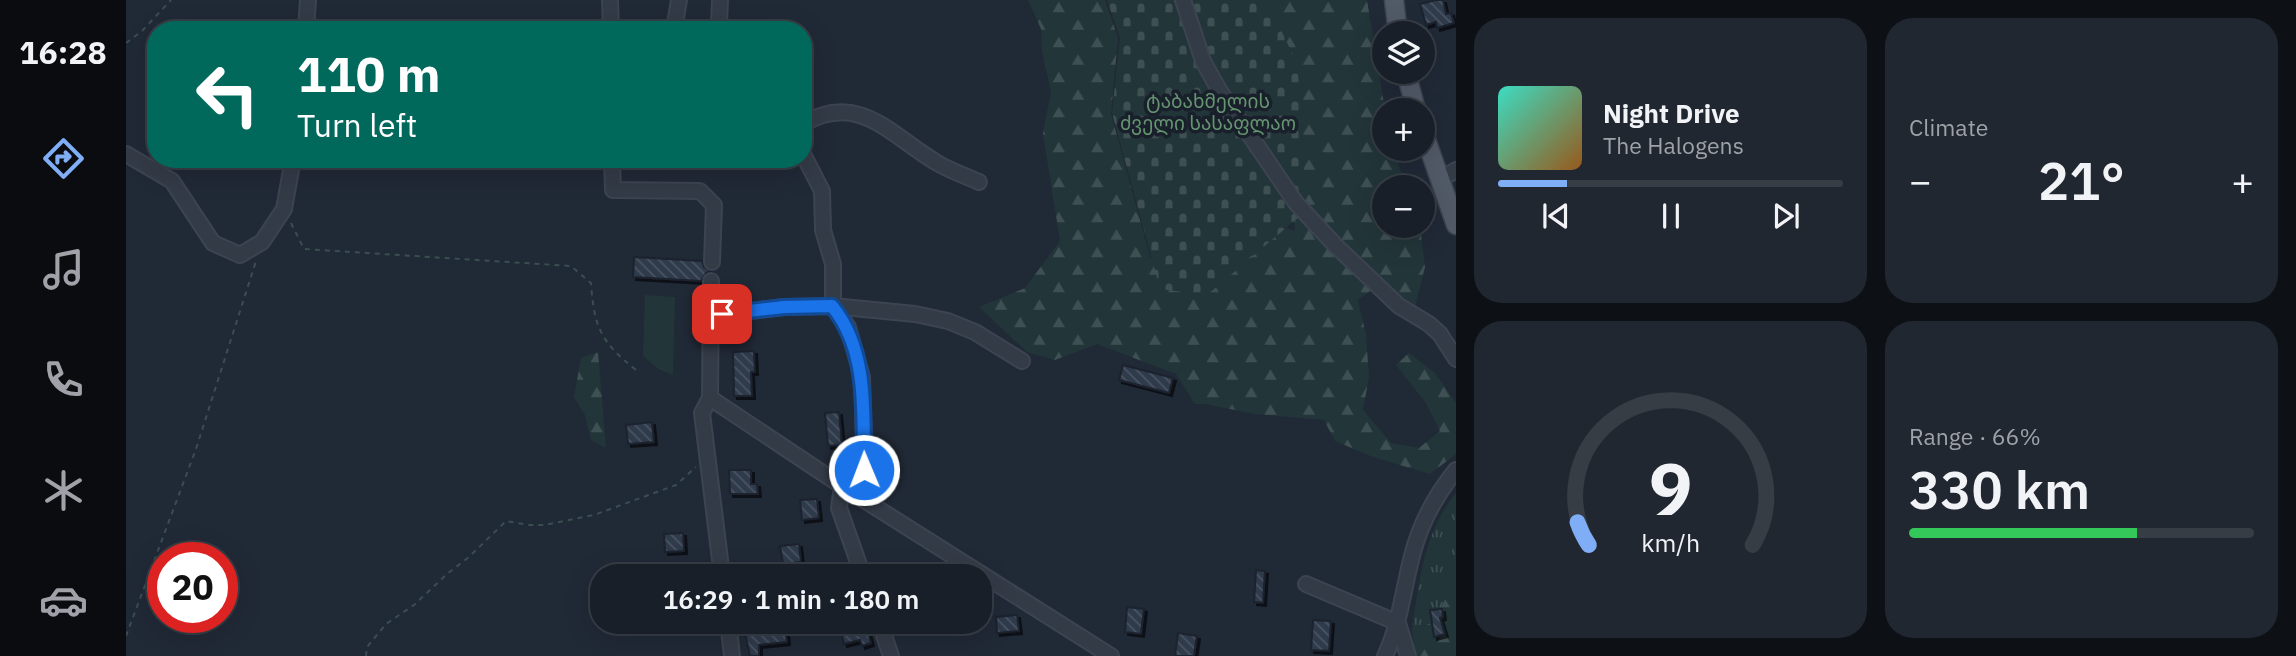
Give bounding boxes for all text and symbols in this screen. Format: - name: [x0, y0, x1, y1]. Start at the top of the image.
- map controls: [1372, 21, 1435, 238]
- button: layers: [1372, 21, 1435, 84]
- text: 16:28: [19, 31, 107, 73]
- text: 110 m: [297, 42, 441, 105]
- icon: left: [182, 49, 273, 140]
- park label: ტაბახმელის ძველი სასაფლაო: [1120, 89, 1296, 136]
- text: Night Drive: [1603, 96, 1740, 130]
- button: +: [1372, 98, 1435, 161]
- text: Turn left: [297, 104, 417, 146]
- text: Climate: [1909, 112, 1988, 142]
- text: The Halogens: [1603, 130, 1744, 160]
- icon: directions: [39, 134, 88, 183]
- text: 21°: [2038, 147, 2125, 214]
- text: −: [1909, 156, 1932, 205]
- text: +: [2231, 156, 2254, 205]
- button: −: [1372, 175, 1435, 238]
- icon: previous: [1537, 197, 1575, 235]
- icon: pause: [1652, 197, 1690, 235]
- icon: next: [1767, 197, 1805, 235]
- icon: music: [39, 245, 88, 294]
- pin: [692, 284, 752, 344]
- icon: arrive: [703, 295, 741, 333]
- icon: phone: [39, 355, 88, 404]
- text: Range · 66%: [1909, 421, 2041, 451]
- position arrow: [827, 433, 901, 507]
- text: 9: [1649, 441, 1692, 536]
- text: 330 km: [1909, 456, 2090, 523]
- icon: climate: [39, 466, 88, 515]
- text: km/h: [1641, 526, 1700, 559]
- speed limit sign: 20: [147, 542, 238, 633]
- icon: car: [39, 576, 88, 625]
- text: 16:29 · 1 min · 180 m: [663, 582, 919, 616]

